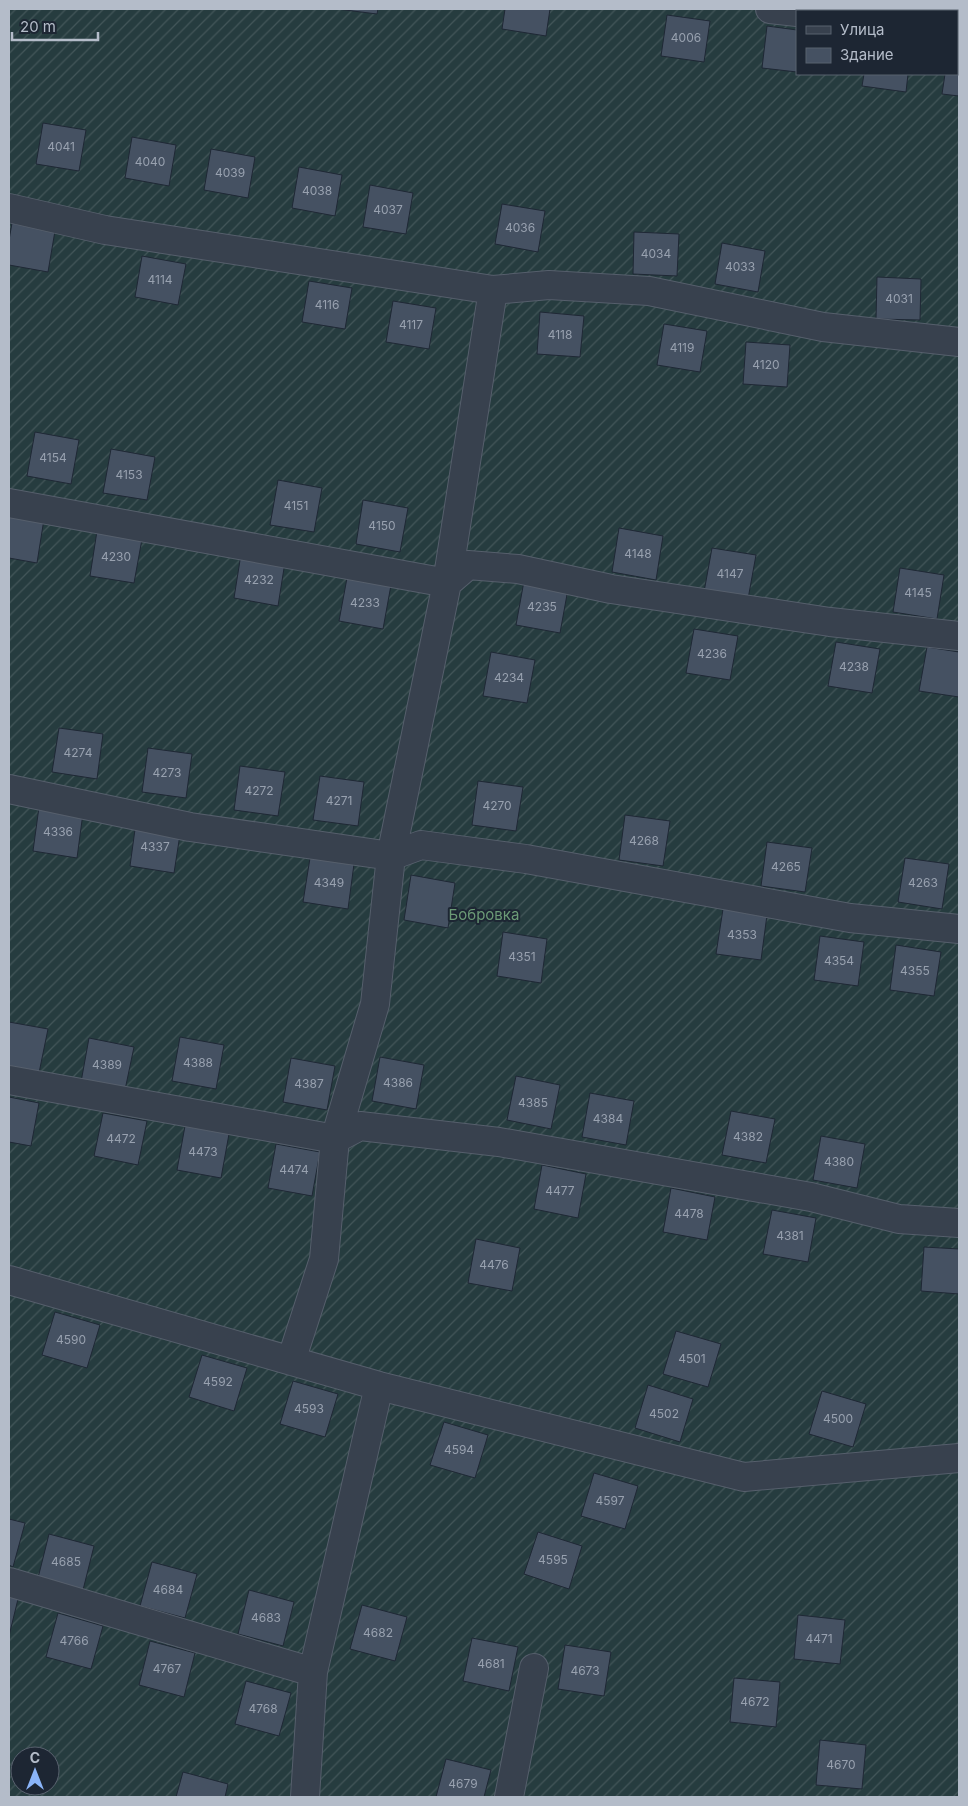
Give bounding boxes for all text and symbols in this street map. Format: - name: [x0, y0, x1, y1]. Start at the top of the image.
- scale bar: [12, 10, 99, 42]
- legend: [796, 10, 958, 75]
- text: 20 m: [20, 17, 56, 36]
- text: Улица: [840, 20, 884, 39]
- house number: 4006: [671, 30, 701, 45]
- text: Здание: [840, 45, 894, 64]
- house number: 4041: [47, 139, 75, 154]
- house number: 4040: [135, 154, 165, 169]
- house number: 4039: [215, 165, 245, 180]
- house number: 4038: [302, 183, 332, 198]
- house number: 4037: [373, 202, 403, 217]
- house number: 4036: [505, 220, 535, 235]
- house number: 4034: [641, 246, 671, 261]
- house number: 4033: [725, 259, 755, 274]
- house number: 4114: [147, 272, 173, 287]
- house number: 4031: [885, 291, 913, 306]
- house number: 4116: [315, 297, 339, 312]
- house number: 4117: [399, 317, 423, 332]
- house number: 4118: [548, 327, 572, 342]
- house number: 4119: [670, 340, 694, 355]
- house number: 4120: [752, 357, 780, 372]
- house number: 4154: [39, 450, 67, 465]
- house number: 4153: [115, 467, 143, 482]
- house number: 4151: [284, 498, 308, 513]
- house number: 4150: [368, 518, 396, 533]
- house number: 4148: [624, 546, 652, 561]
- house number: 4230: [101, 549, 131, 564]
- house number: 4147: [717, 566, 744, 581]
- house number: 4232: [244, 572, 274, 587]
- house number: 4145: [904, 585, 932, 600]
- house number: 4233: [350, 595, 380, 610]
- house number: 4235: [527, 599, 557, 614]
- house number: 4236: [697, 646, 727, 661]
- house number: 4238: [839, 659, 869, 674]
- house number: 4234: [494, 670, 524, 685]
- house number: 4274: [64, 745, 93, 760]
- house number: 4273: [152, 765, 182, 780]
- house number: 4272: [244, 783, 274, 798]
- house number: 4271: [326, 793, 352, 808]
- house number: 4270: [482, 798, 512, 813]
- house number: 4336: [43, 824, 73, 839]
- house number: 4268: [629, 833, 659, 848]
- house number: 4337: [140, 839, 170, 854]
- house number: 4265: [771, 859, 801, 874]
- house number: 4349: [314, 875, 344, 890]
- house number: 4263: [908, 875, 938, 890]
- park label: Бобровка: [449, 905, 519, 924]
- house number: 4353: [727, 927, 757, 942]
- house number: 4351: [508, 949, 536, 964]
- house number: 4354: [824, 953, 854, 968]
- house number: 4355: [900, 963, 930, 978]
- house number: 4388: [183, 1055, 213, 1070]
- house number: 4389: [92, 1057, 122, 1072]
- house number: 4386: [383, 1075, 413, 1090]
- house number: 4387: [294, 1076, 324, 1091]
- house number: 4385: [518, 1095, 548, 1110]
- house number: 4384: [593, 1111, 623, 1126]
- house number: 4382: [733, 1129, 763, 1144]
- house number: 4472: [106, 1131, 136, 1146]
- house number: 4473: [188, 1144, 218, 1159]
- house number: 4380: [824, 1154, 854, 1169]
- house number: 4474: [279, 1162, 309, 1177]
- house number: 4477: [545, 1183, 575, 1198]
- house number: 4478: [674, 1206, 704, 1221]
- house number: 4381: [776, 1228, 804, 1243]
- house number: 4476: [479, 1257, 509, 1272]
- house number: 4590: [56, 1332, 86, 1347]
- house number: 4501: [678, 1351, 706, 1366]
- house number: 4592: [203, 1374, 233, 1389]
- house number: 4593: [294, 1401, 324, 1416]
- house number: 4502: [649, 1406, 679, 1421]
- house number: 4500: [823, 1411, 853, 1426]
- house number: 4594: [444, 1442, 474, 1457]
- house number: 4597: [595, 1493, 625, 1508]
- house number: 4595: [538, 1552, 568, 1567]
- house number: 4685: [51, 1554, 81, 1569]
- house number: 4684: [153, 1582, 183, 1597]
- house number: 4683: [251, 1610, 281, 1625]
- house number: 4682: [363, 1625, 393, 1640]
- house number: 4471: [805, 1631, 833, 1646]
- house number: 4766: [59, 1633, 89, 1648]
- house number: 4681: [477, 1656, 505, 1671]
- house number: 4767: [153, 1661, 182, 1676]
- house number: 4673: [570, 1663, 600, 1678]
- house number: 4672: [740, 1694, 770, 1709]
- house number: 4768: [248, 1701, 278, 1716]
- north arrow: [10, 1746, 60, 1796]
- text: С: [30, 1749, 40, 1766]
- house number: 4670: [826, 1757, 856, 1772]
- house number: 4679: [448, 1776, 478, 1791]

